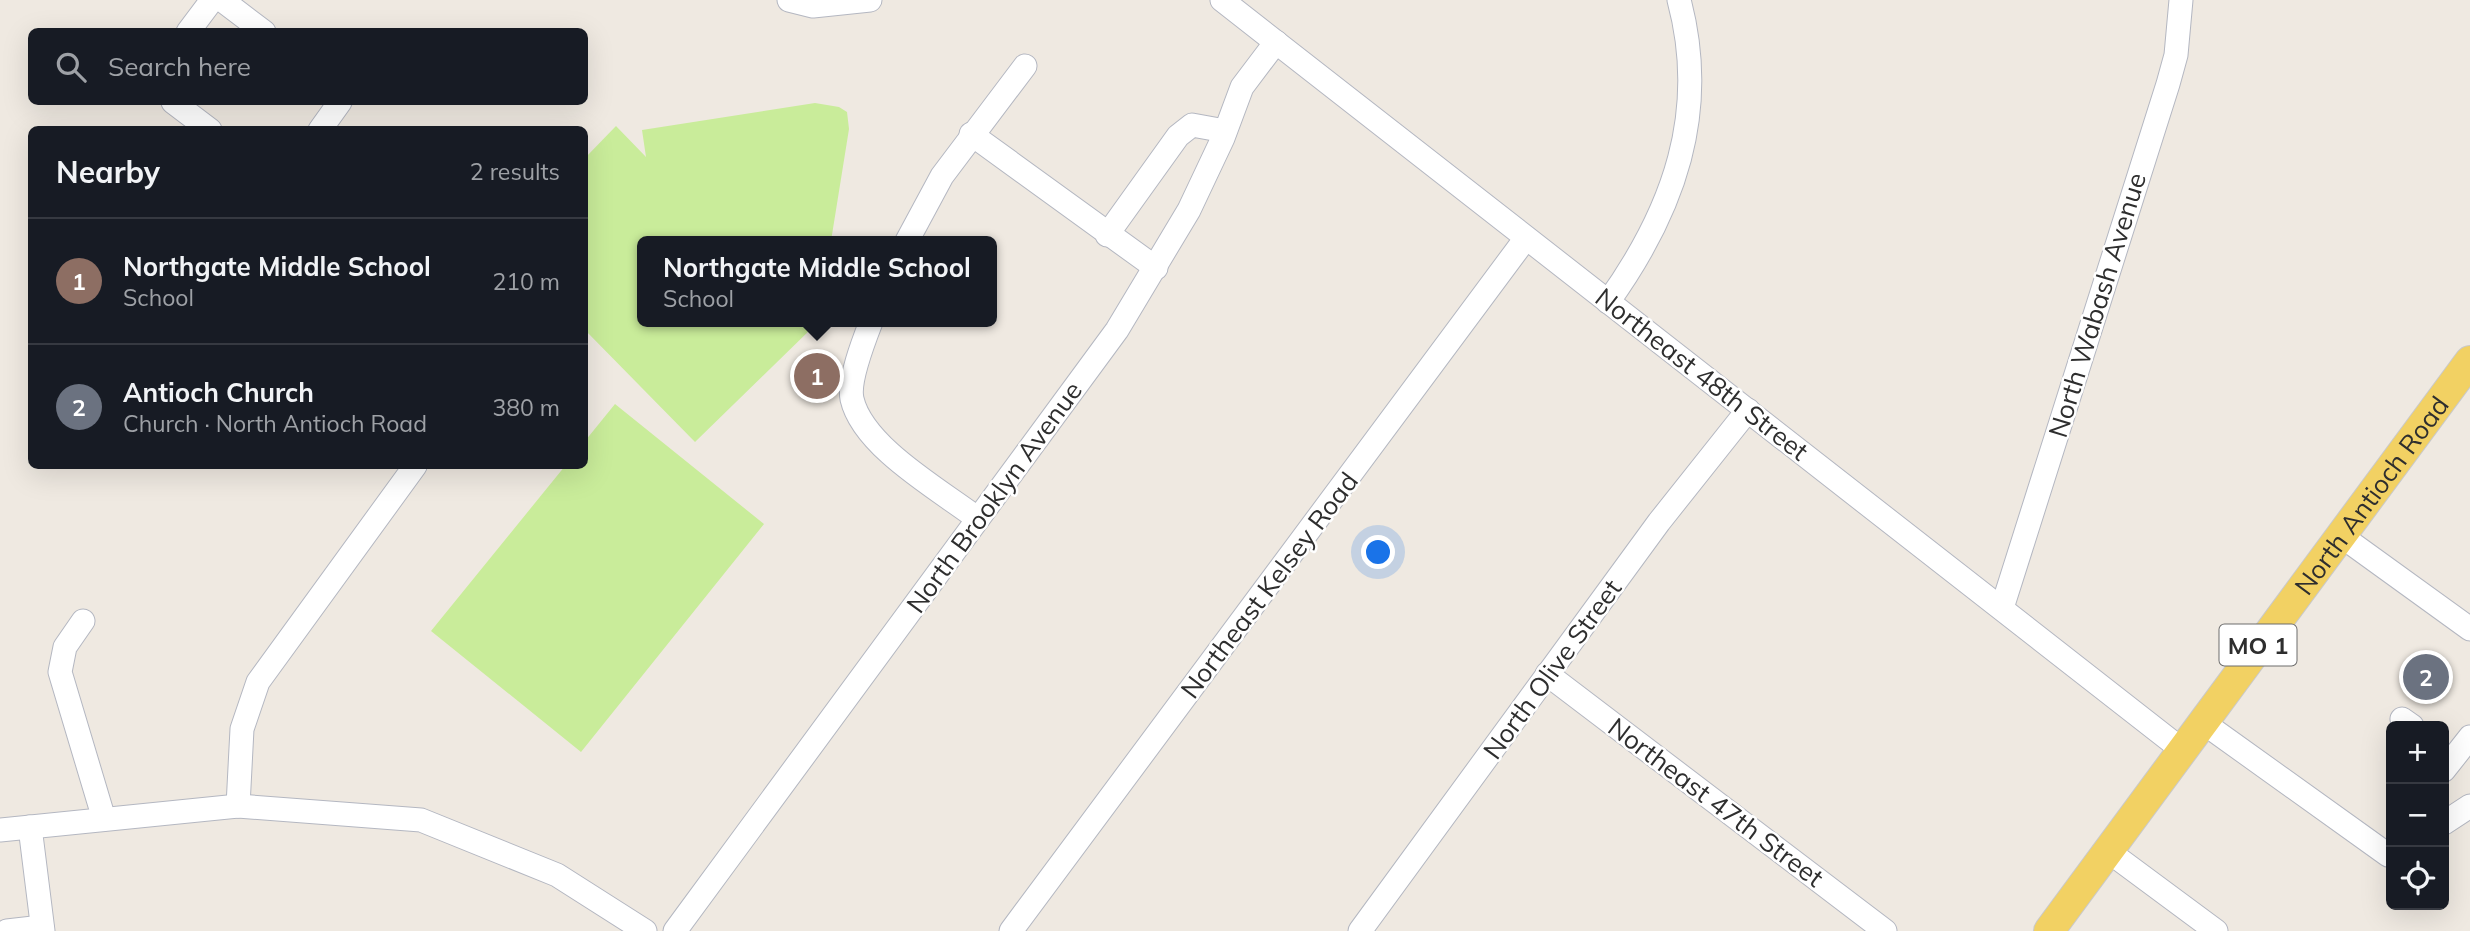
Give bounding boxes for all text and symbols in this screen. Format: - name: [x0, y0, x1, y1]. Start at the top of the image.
- search box: [28, 28, 588, 105]
- icon: search: [52, 48, 90, 86]
- text: Search here: [108, 50, 251, 83]
- text: Nearby: [56, 153, 160, 191]
- text: 2 results: [470, 157, 560, 186]
- street label: North Wabash Avenue: [2041, 169, 2153, 441]
- popup: [637, 236, 997, 327]
- text: Northgate Middle School: [123, 250, 431, 283]
- text: Northgate Middle School: [663, 251, 971, 284]
- text: 1: [72, 267, 86, 296]
- text: 210 m: [492, 267, 560, 296]
- street label: Northeast 48th Street: [1589, 281, 1815, 467]
- text: School: [123, 283, 194, 312]
- text: School: [663, 284, 734, 313]
- pin: 1: [794, 350, 840, 402]
- street label: North Brooklyn Avenue: [899, 375, 1089, 619]
- text: Antioch Church: [123, 376, 314, 409]
- street label: North Antioch Road: [2287, 389, 2455, 601]
- text: 2: [72, 393, 86, 422]
- text: 380 m: [492, 393, 560, 422]
- text: Church · North Antioch Road: [123, 409, 427, 438]
- street label: Northeast Kelsey Road: [1173, 465, 1365, 705]
- your location: [1361, 535, 1395, 569]
- street label: North Olive Street: [1476, 573, 1628, 765]
- road number: MO 1: [2220, 624, 2296, 666]
- pin: 2: [2403, 651, 2449, 703]
- street label: Northeast 47th Street: [1602, 710, 1830, 894]
- map controls: [2386, 721, 2449, 910]
- button: +: [2386, 721, 2449, 784]
- button: −: [2386, 784, 2449, 847]
- button: locate: [2386, 847, 2449, 910]

